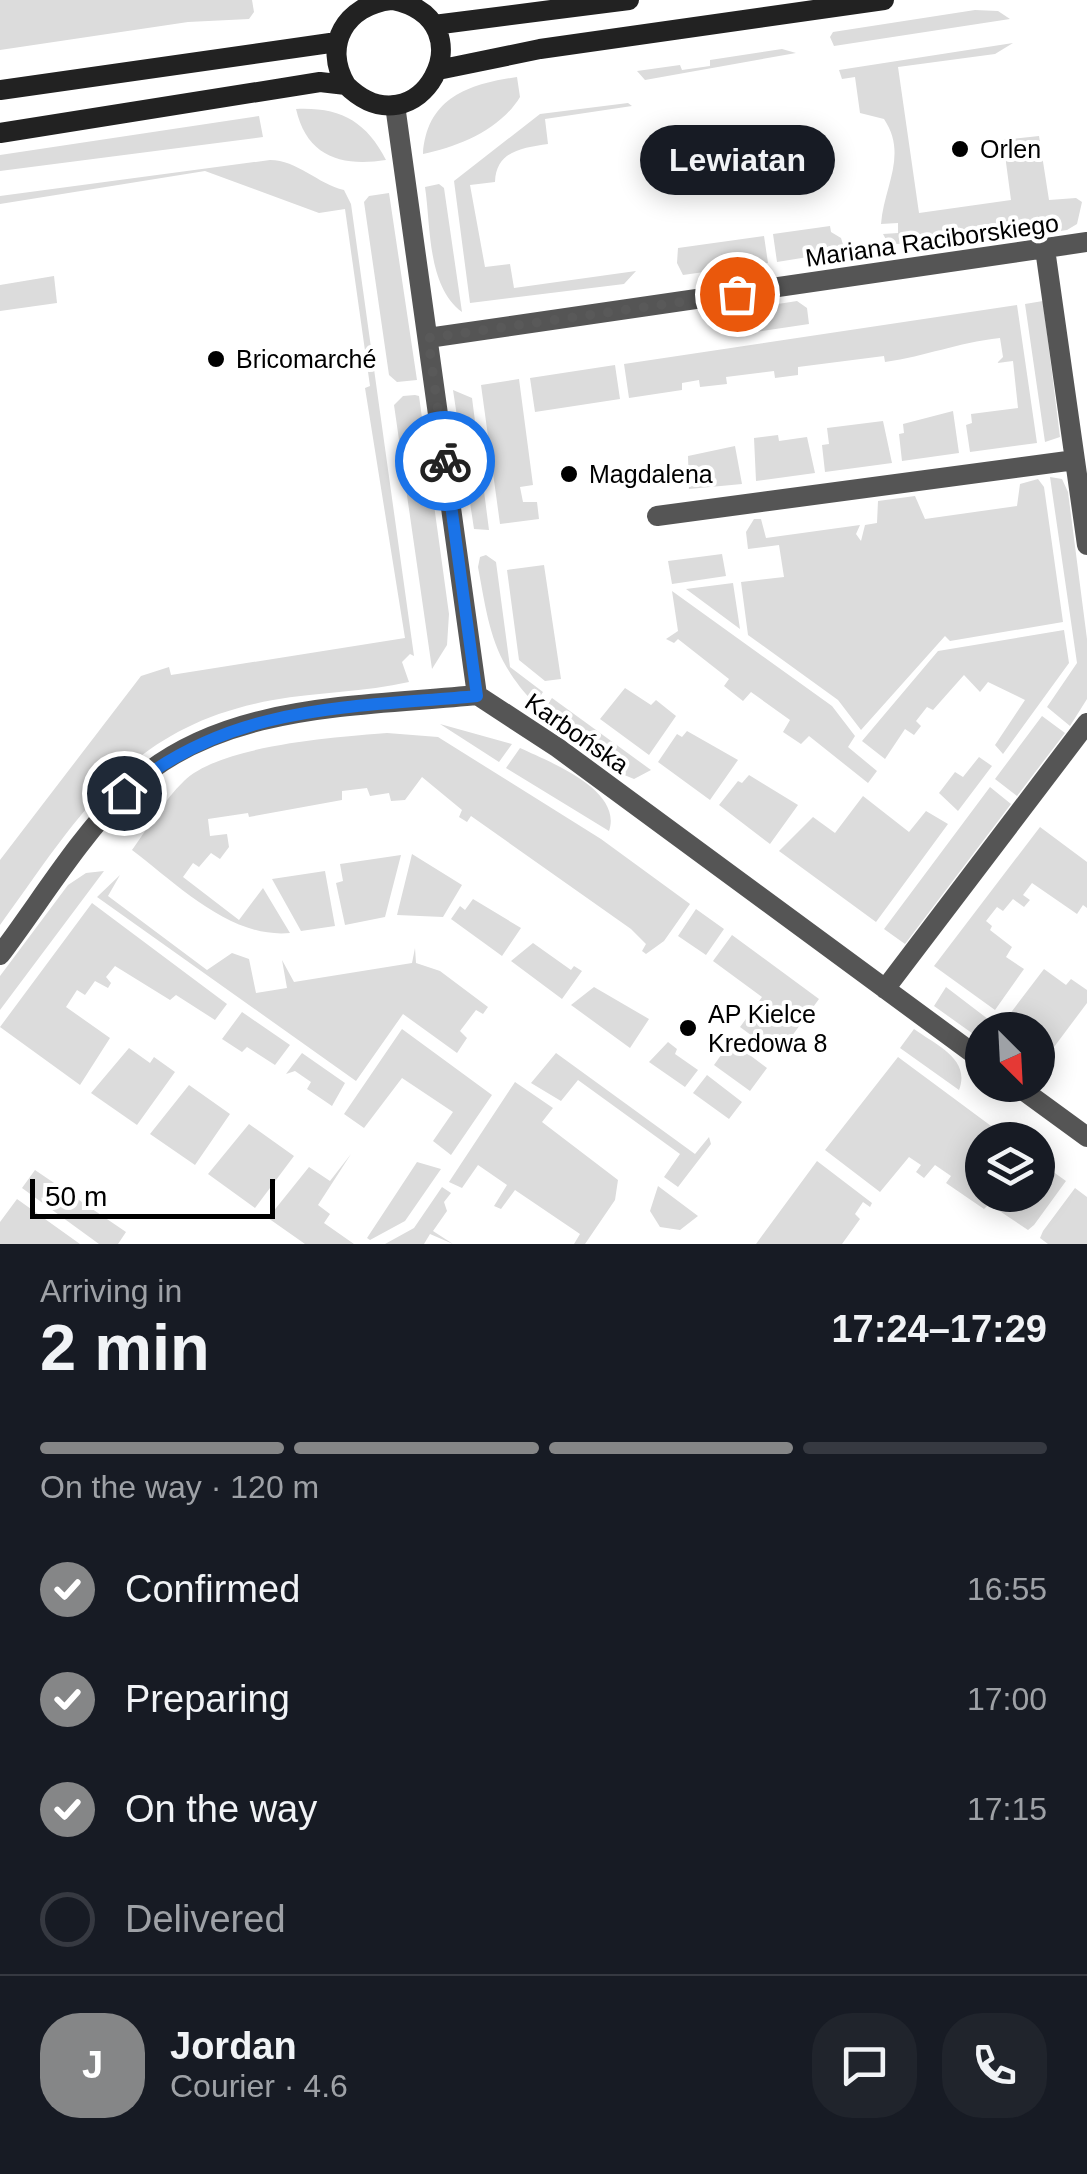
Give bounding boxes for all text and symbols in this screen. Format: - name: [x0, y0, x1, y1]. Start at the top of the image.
- callout: Lewiatan: [640, 124, 834, 194]
- place label: Orlen: [980, 135, 1041, 163]
- marker: Orlen: [949, 138, 971, 160]
- text: Lewiatan: [669, 142, 806, 178]
- street label: Mariana Raciborskiego: [803, 208, 1061, 272]
- pin: [695, 252, 780, 337]
- icon: bag: [710, 267, 765, 322]
- place label: Bricomarché: [236, 345, 376, 373]
- marker: Bricomarché: [205, 348, 227, 370]
- courier: [395, 411, 495, 511]
- icon: bike: [418, 434, 473, 489]
- place label: Magdalena: [589, 460, 713, 488]
- marker: Magdalena: [558, 463, 580, 485]
- street label: Karbońska: [520, 687, 634, 779]
- pin: [82, 751, 167, 836]
- icon: home: [97, 766, 152, 821]
- place label: AP Kielce Kredowa 8: [708, 1000, 828, 1057]
- north arrow: [965, 1012, 1055, 1102]
- map controls: [965, 1012, 1055, 1212]
- marker: AP Kielce Kredowa 8: [677, 1017, 699, 1039]
- button: layers: [965, 1122, 1055, 1212]
- scale bar: [30, 1174, 275, 1218]
- text: 50 m: [45, 1181, 107, 1212]
- text: Arriving in: [40, 1273, 182, 1309]
- text: 17:24–17:29: [831, 1308, 1047, 1350]
- text: 2 min: [40, 1311, 210, 1384]
- text: On the way · 120 m: [40, 1469, 319, 1505]
- icon: check: [40, 1562, 95, 1617]
- text: Confirmed: [125, 1568, 300, 1610]
- text: 16:55: [967, 1571, 1047, 1607]
- icon: check: [40, 1672, 95, 1727]
- text: Preparing: [125, 1678, 290, 1720]
- text: 17:00: [967, 1681, 1047, 1717]
- icon: check: [40, 1782, 95, 1837]
- text: On the way: [125, 1788, 317, 1830]
- text: 17:15: [967, 1791, 1047, 1827]
- text: Delivered: [125, 1898, 286, 1940]
- button: chat: [812, 2013, 917, 2118]
- button: phone: [942, 2013, 1047, 2118]
- text: Jordan: [170, 2025, 297, 2067]
- text: J: [82, 2044, 103, 2086]
- text: Courier · 4.6: [170, 2068, 348, 2104]

